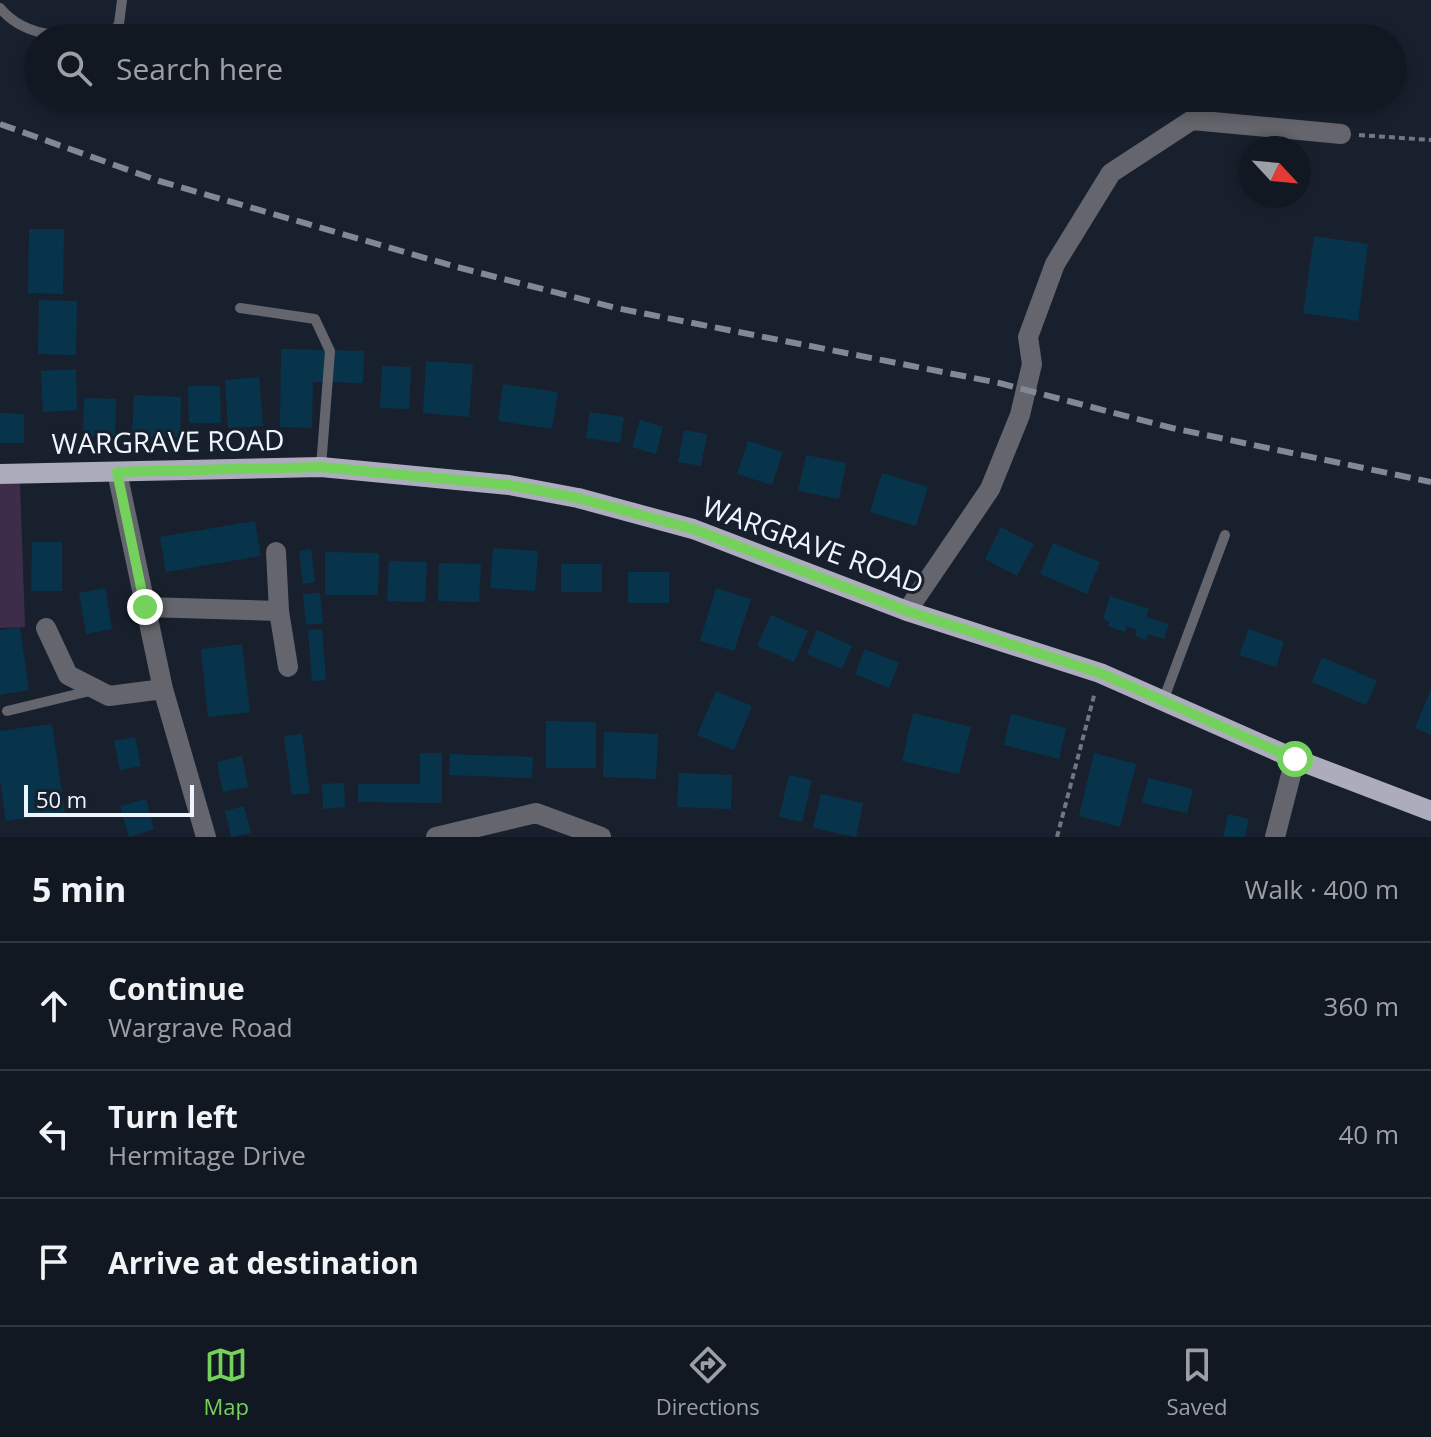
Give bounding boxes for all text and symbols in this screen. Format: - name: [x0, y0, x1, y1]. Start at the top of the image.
- search box: [24, 24, 1407, 112]
- icon: search: [52, 46, 96, 90]
- text: Search here: [116, 48, 283, 89]
- north arrow: [1239, 136, 1311, 208]
- street label: WARGRAVE ROAD: [51, 420, 285, 462]
- street label: WARGRAVE ROAD: [697, 486, 929, 602]
- route end: [127, 589, 163, 625]
- route start: [1277, 741, 1313, 777]
- scale bar: [24, 781, 194, 817]
- text: 50 m: [36, 784, 87, 814]
- text: 5 min: [32, 866, 126, 912]
- text: Walk · 400 m: [1245, 871, 1399, 907]
- text: Continue: [108, 968, 245, 1009]
- icon: ahead: [32, 984, 76, 1028]
- text: 360 m: [1324, 988, 1399, 1024]
- text: Wargrave Road: [108, 1009, 293, 1045]
- text: Turn left: [108, 1096, 238, 1137]
- icon: left: [32, 1112, 76, 1156]
- text: 40 m: [1338, 1116, 1399, 1152]
- text: Hermitage Drive: [108, 1137, 306, 1173]
- icon: arrive: [32, 1240, 76, 1284]
- text: Arrive at destination: [108, 1242, 419, 1283]
- tab: Map: [203, 1343, 249, 1421]
- tab: Directions: [656, 1343, 760, 1421]
- tab: Saved: [1166, 1343, 1228, 1421]

